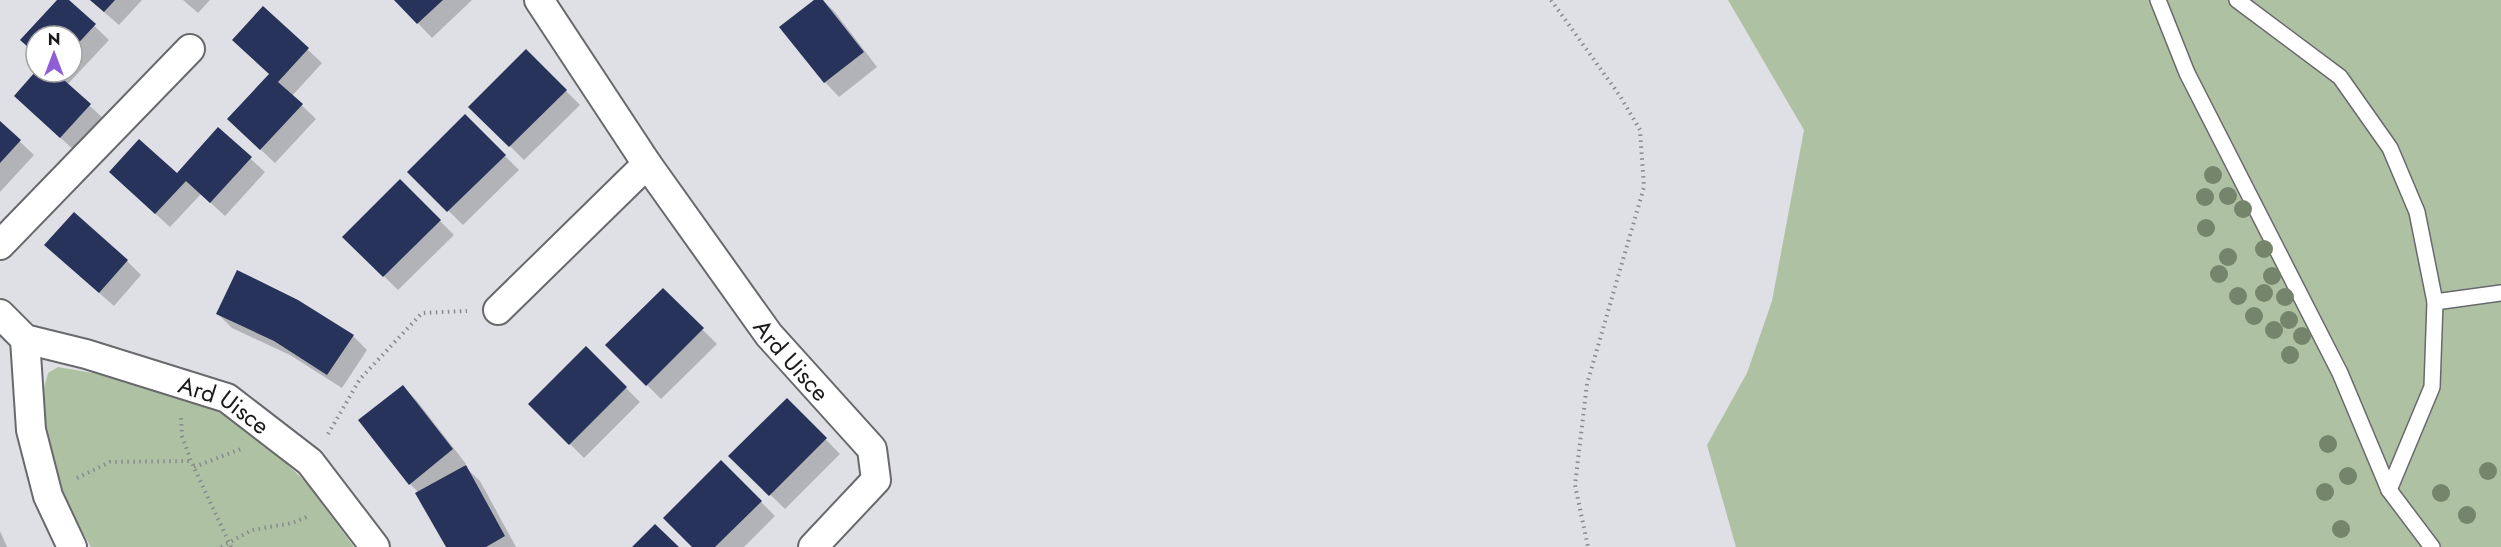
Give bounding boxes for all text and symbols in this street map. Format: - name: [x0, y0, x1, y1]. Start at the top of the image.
- north arrow: [24, 24, 84, 84]
- text: N: [48, 28, 60, 51]
- street label: Ard Uisce: [745, 312, 838, 409]
- street label: Ard Uisce: [174, 366, 277, 442]

